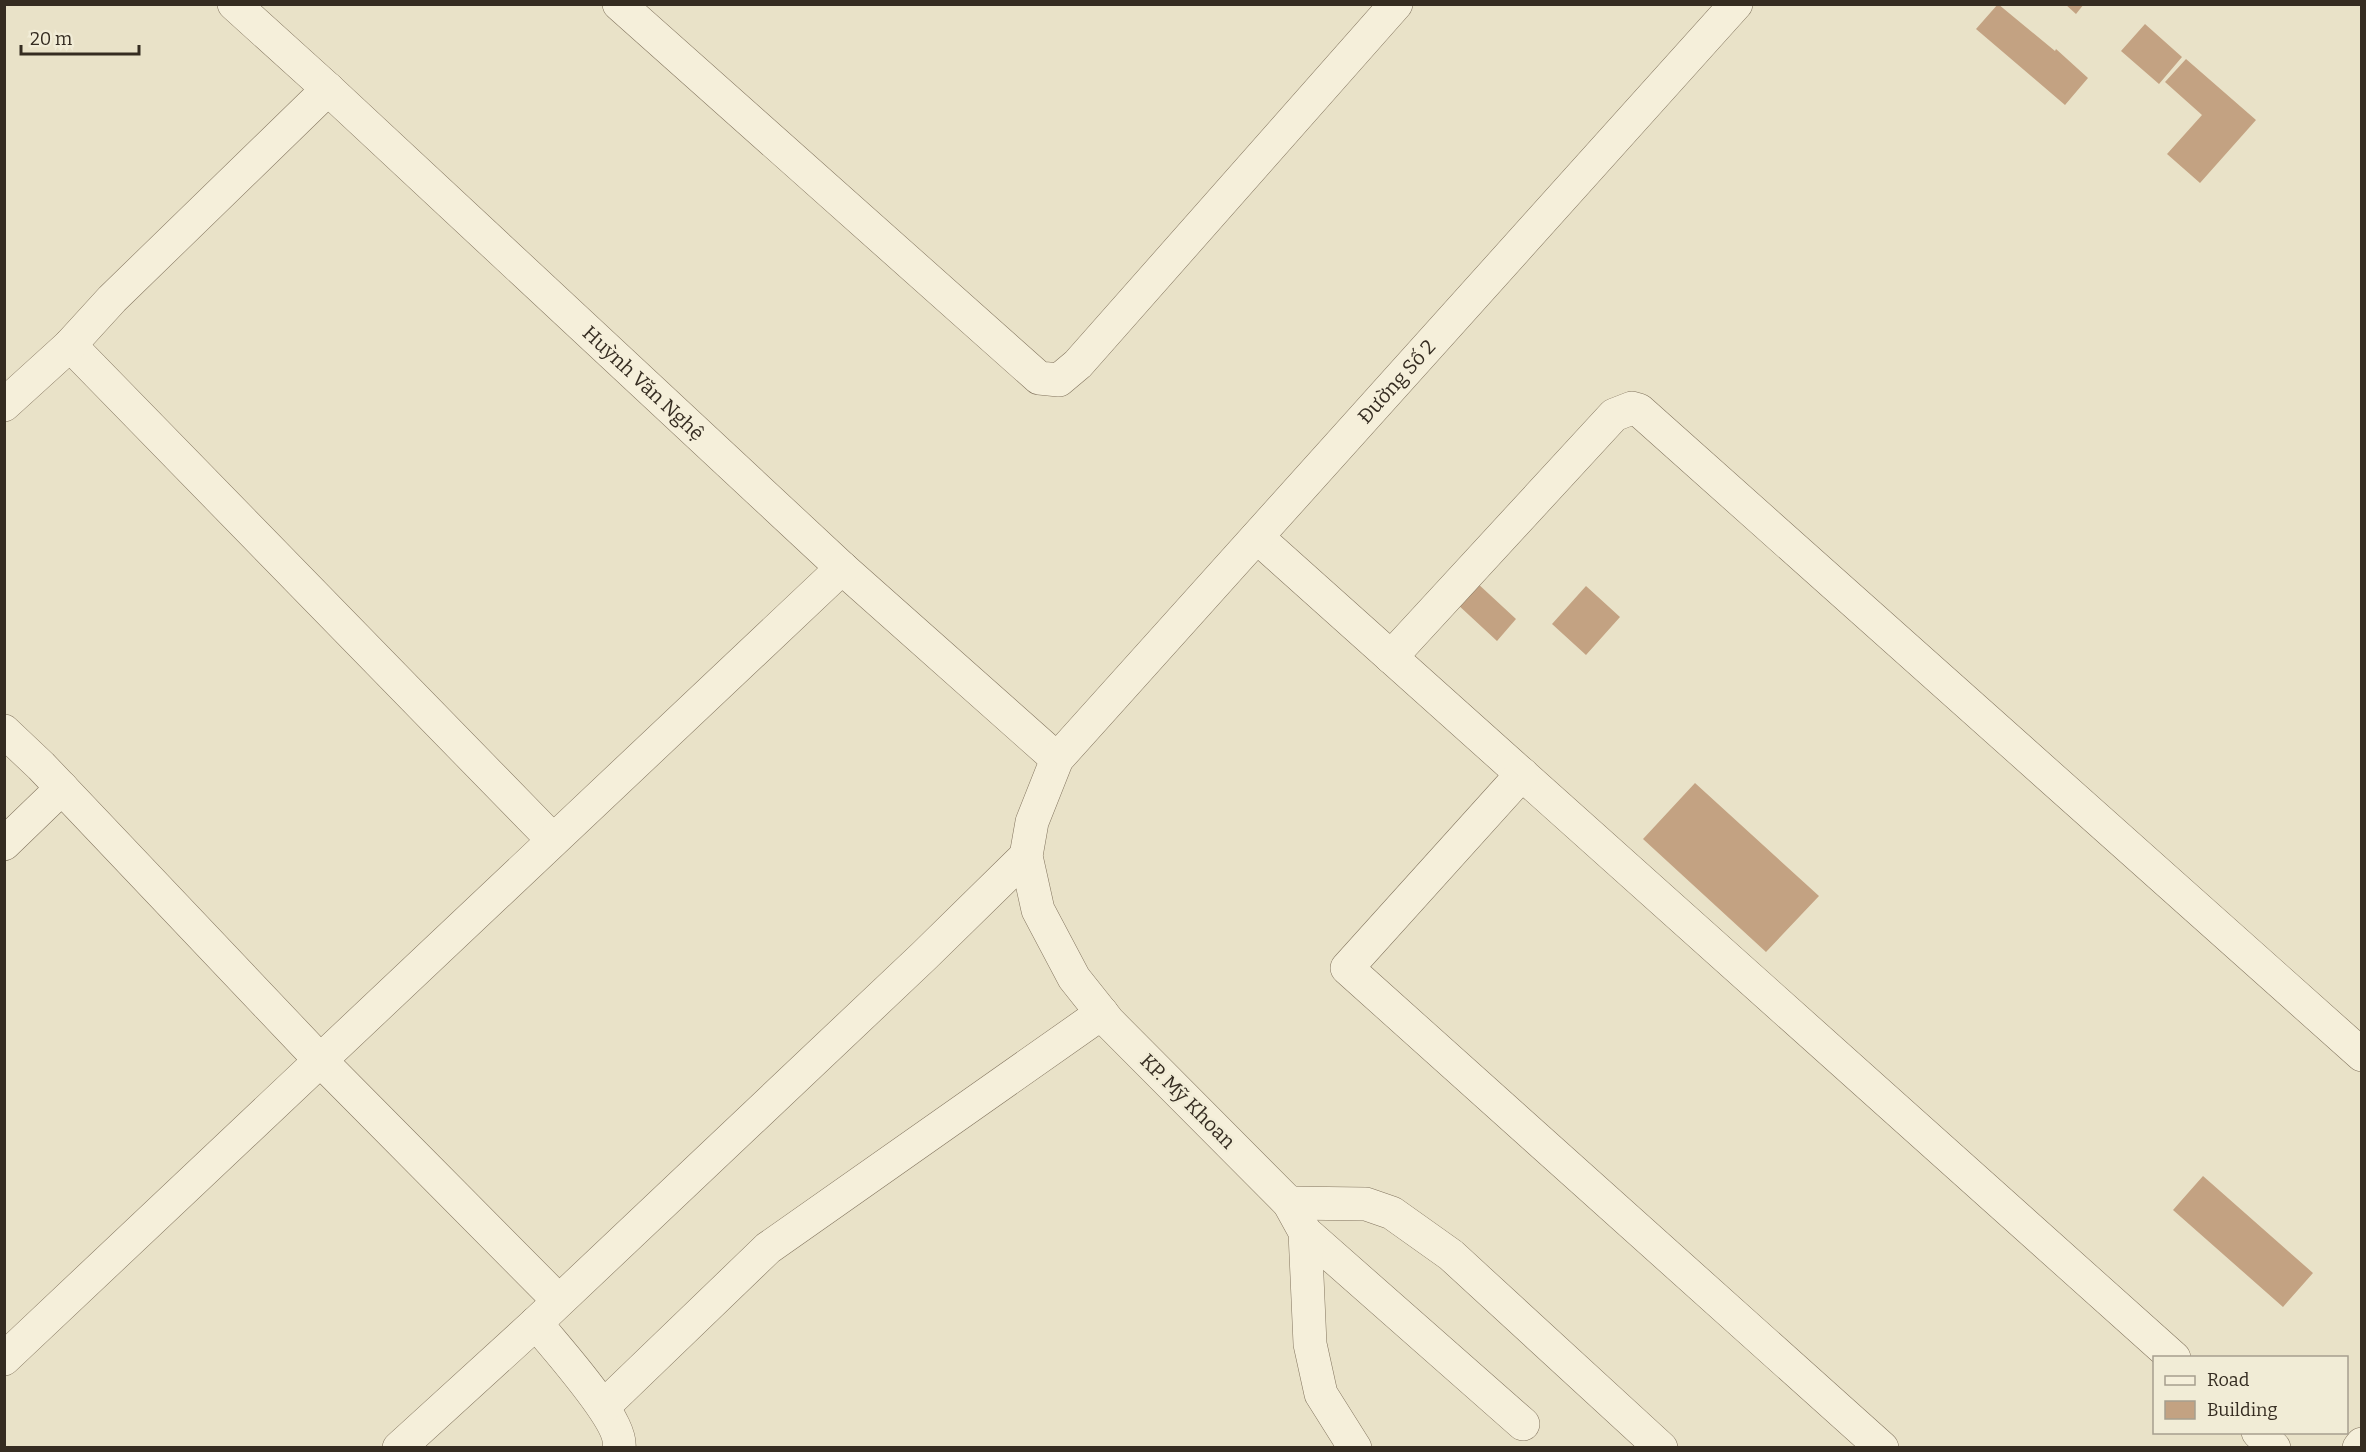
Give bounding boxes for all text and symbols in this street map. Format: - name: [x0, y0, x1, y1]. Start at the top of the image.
- scale bar: [21, 18, 140, 56]
- text: 20 m: [30, 28, 72, 50]
- street label: Huỳnh Văn Nghệ: [578, 321, 709, 445]
- street label: Đường Số 2: [1353, 335, 1440, 428]
- street label: KP. Mỹ Khoan: [1135, 1048, 1241, 1154]
- legend: [2153, 1356, 2348, 1434]
- text: Road: [2207, 1369, 2250, 1391]
- text: Building: [2207, 1399, 2278, 1421]

